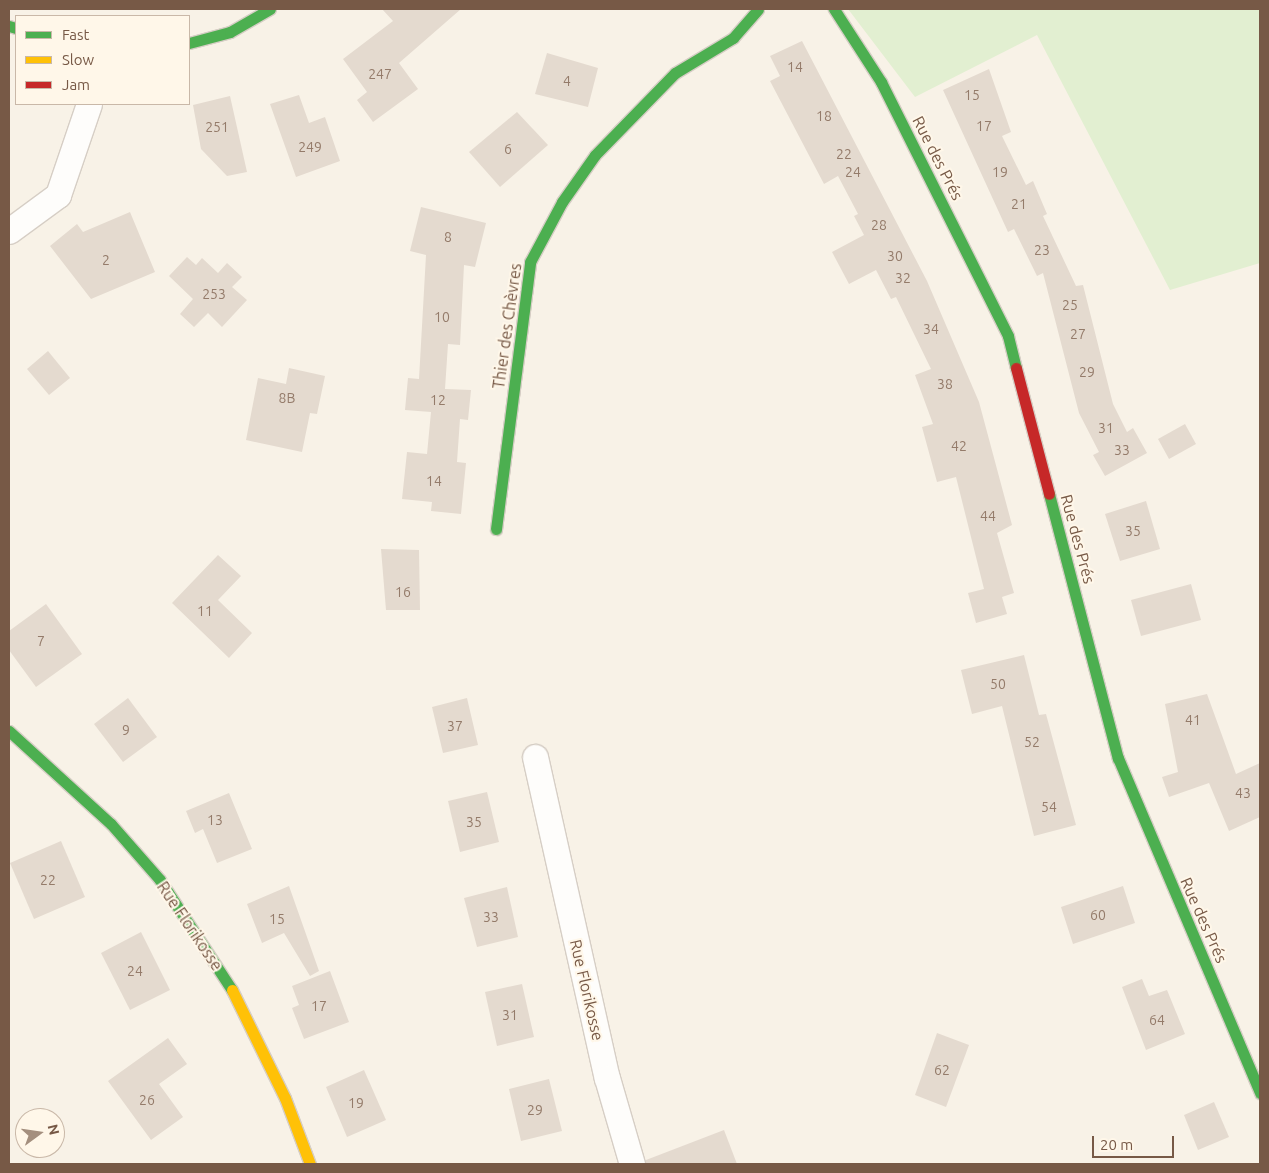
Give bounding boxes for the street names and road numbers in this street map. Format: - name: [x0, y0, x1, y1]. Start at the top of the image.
- street label: Rue des Prés: [909, 113, 967, 203]
- street label: Thier des Chèvres: [489, 262, 525, 390]
- street label: Rue des Prés: [1057, 492, 1099, 586]
- street label: Rue des Prés: [1177, 874, 1231, 966]
- street label: Rue Florikosse: [153, 878, 227, 974]
- street label: Rue Florikosse: [566, 937, 608, 1043]

